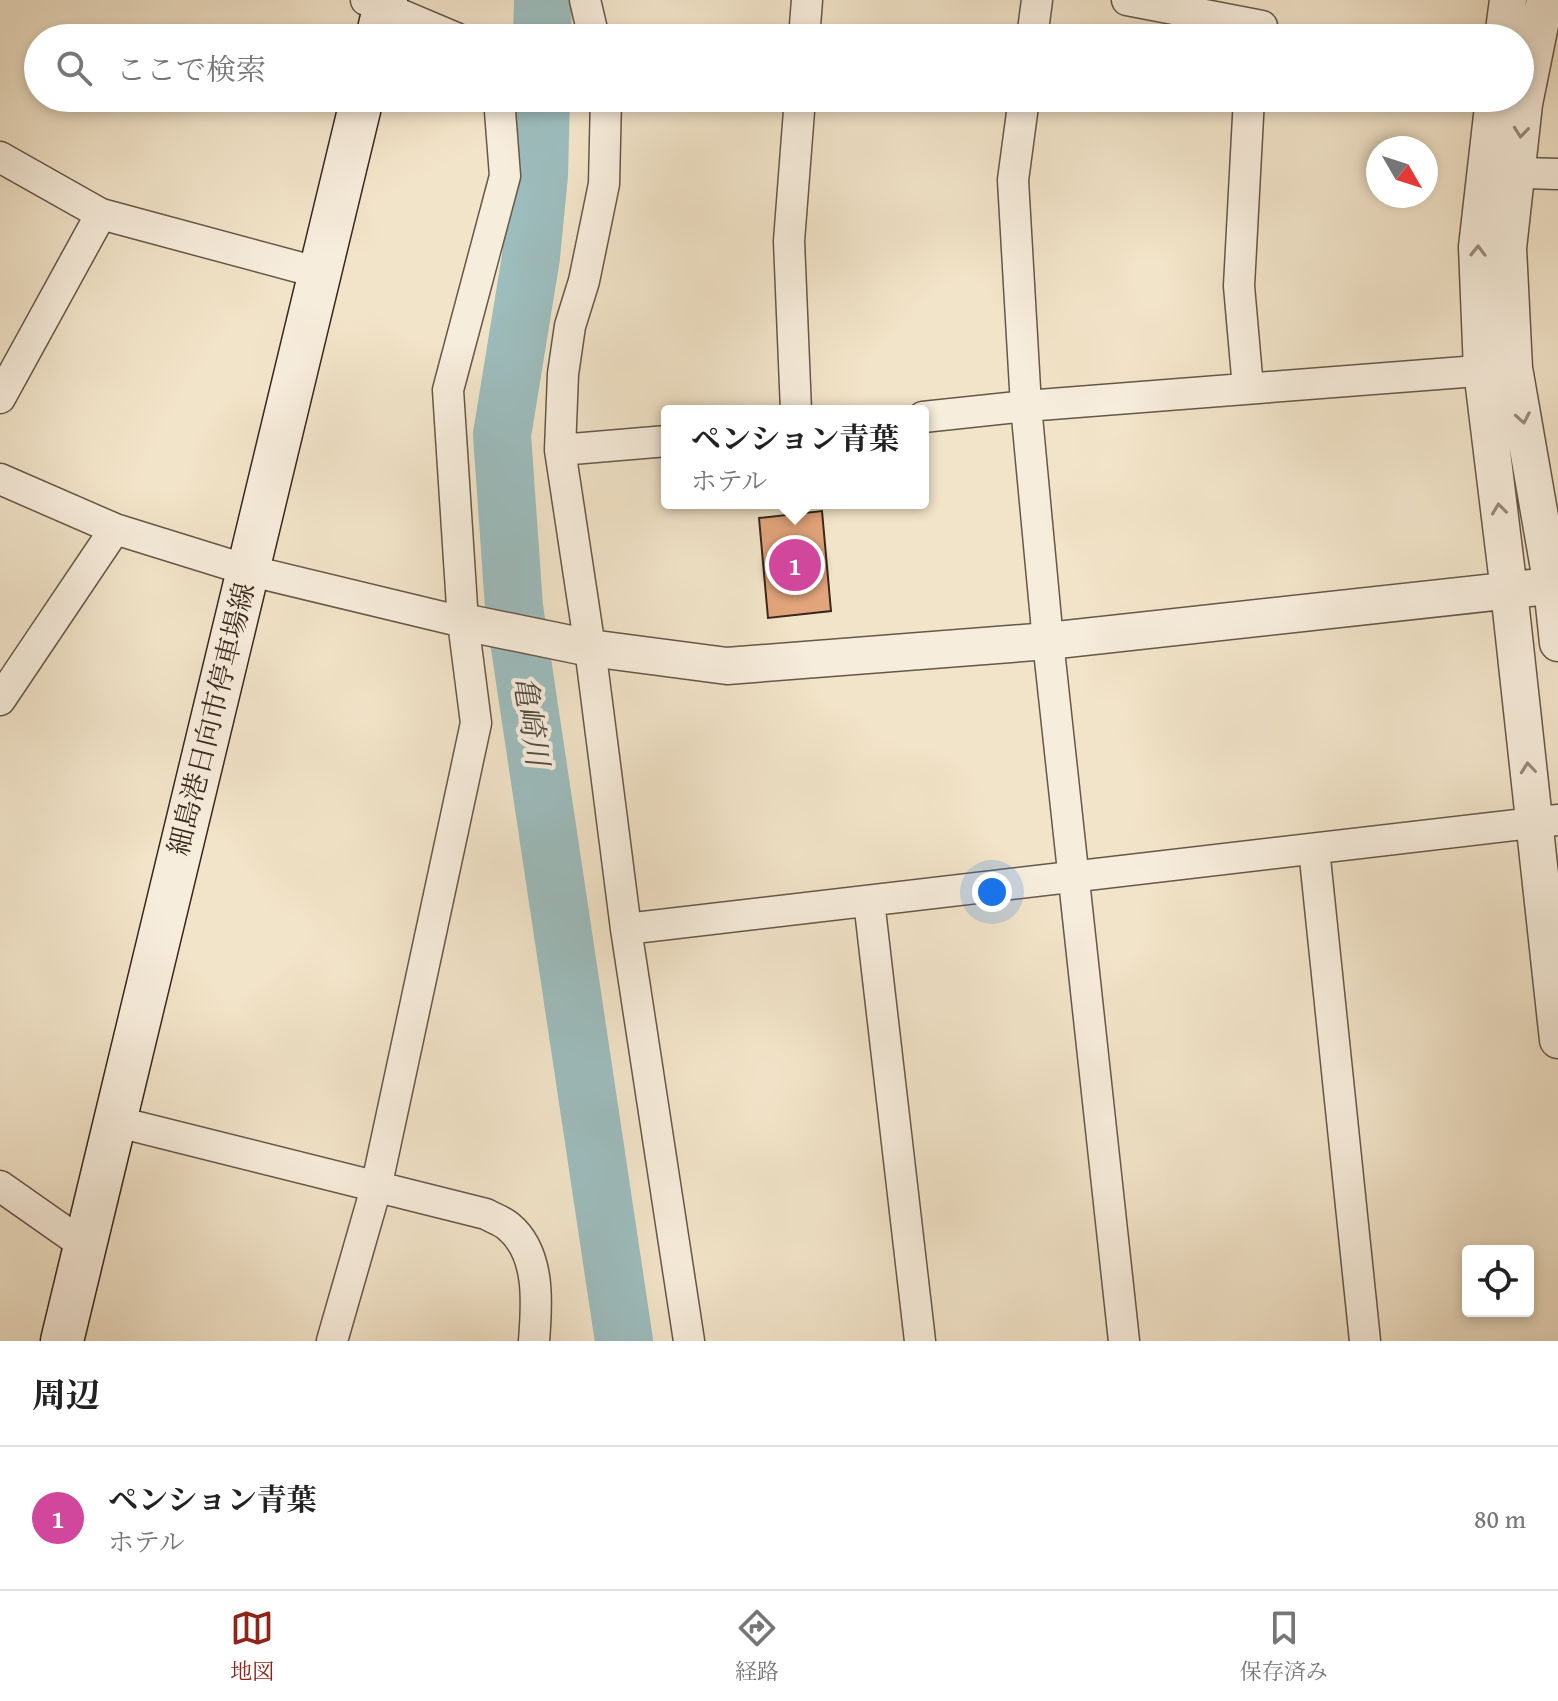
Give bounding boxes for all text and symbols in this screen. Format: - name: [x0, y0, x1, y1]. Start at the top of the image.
- search box: [24, 24, 1534, 112]
- icon: search: [52, 46, 96, 90]
- text: ここで検索: [116, 47, 266, 91]
- one-way arrow: [1513, 126, 1530, 139]
- north arrow: [1366, 136, 1438, 208]
- one-way arrow: [1470, 244, 1487, 257]
- popup: [661, 405, 929, 509]
- one-way arrow: [1513, 411, 1530, 425]
- text: ペンション青葉: [691, 416, 899, 460]
- text: ホテル: [691, 461, 767, 500]
- one-way arrow: [1491, 503, 1508, 516]
- pin: 1: [769, 535, 821, 595]
- street label: 細島港日向市停車場線: [157, 578, 264, 860]
- water label: 亀崎川: [503, 673, 561, 772]
- one-way arrow: [1520, 761, 1537, 774]
- your location: [972, 872, 1012, 912]
- map controls: [1462, 1245, 1534, 1317]
- button: locate: [1462, 1245, 1534, 1317]
- text: 周辺: [32, 1370, 100, 1419]
- text: ペンション青葉: [108, 1477, 317, 1521]
- text: 1: [51, 1499, 65, 1538]
- text: 80 m: [1474, 1499, 1526, 1538]
- text: ホテル: [108, 1522, 185, 1561]
- tab: 地図: [230, 1606, 274, 1687]
- tab: 経路: [735, 1606, 779, 1687]
- tab: 保存済み: [1240, 1606, 1328, 1687]

